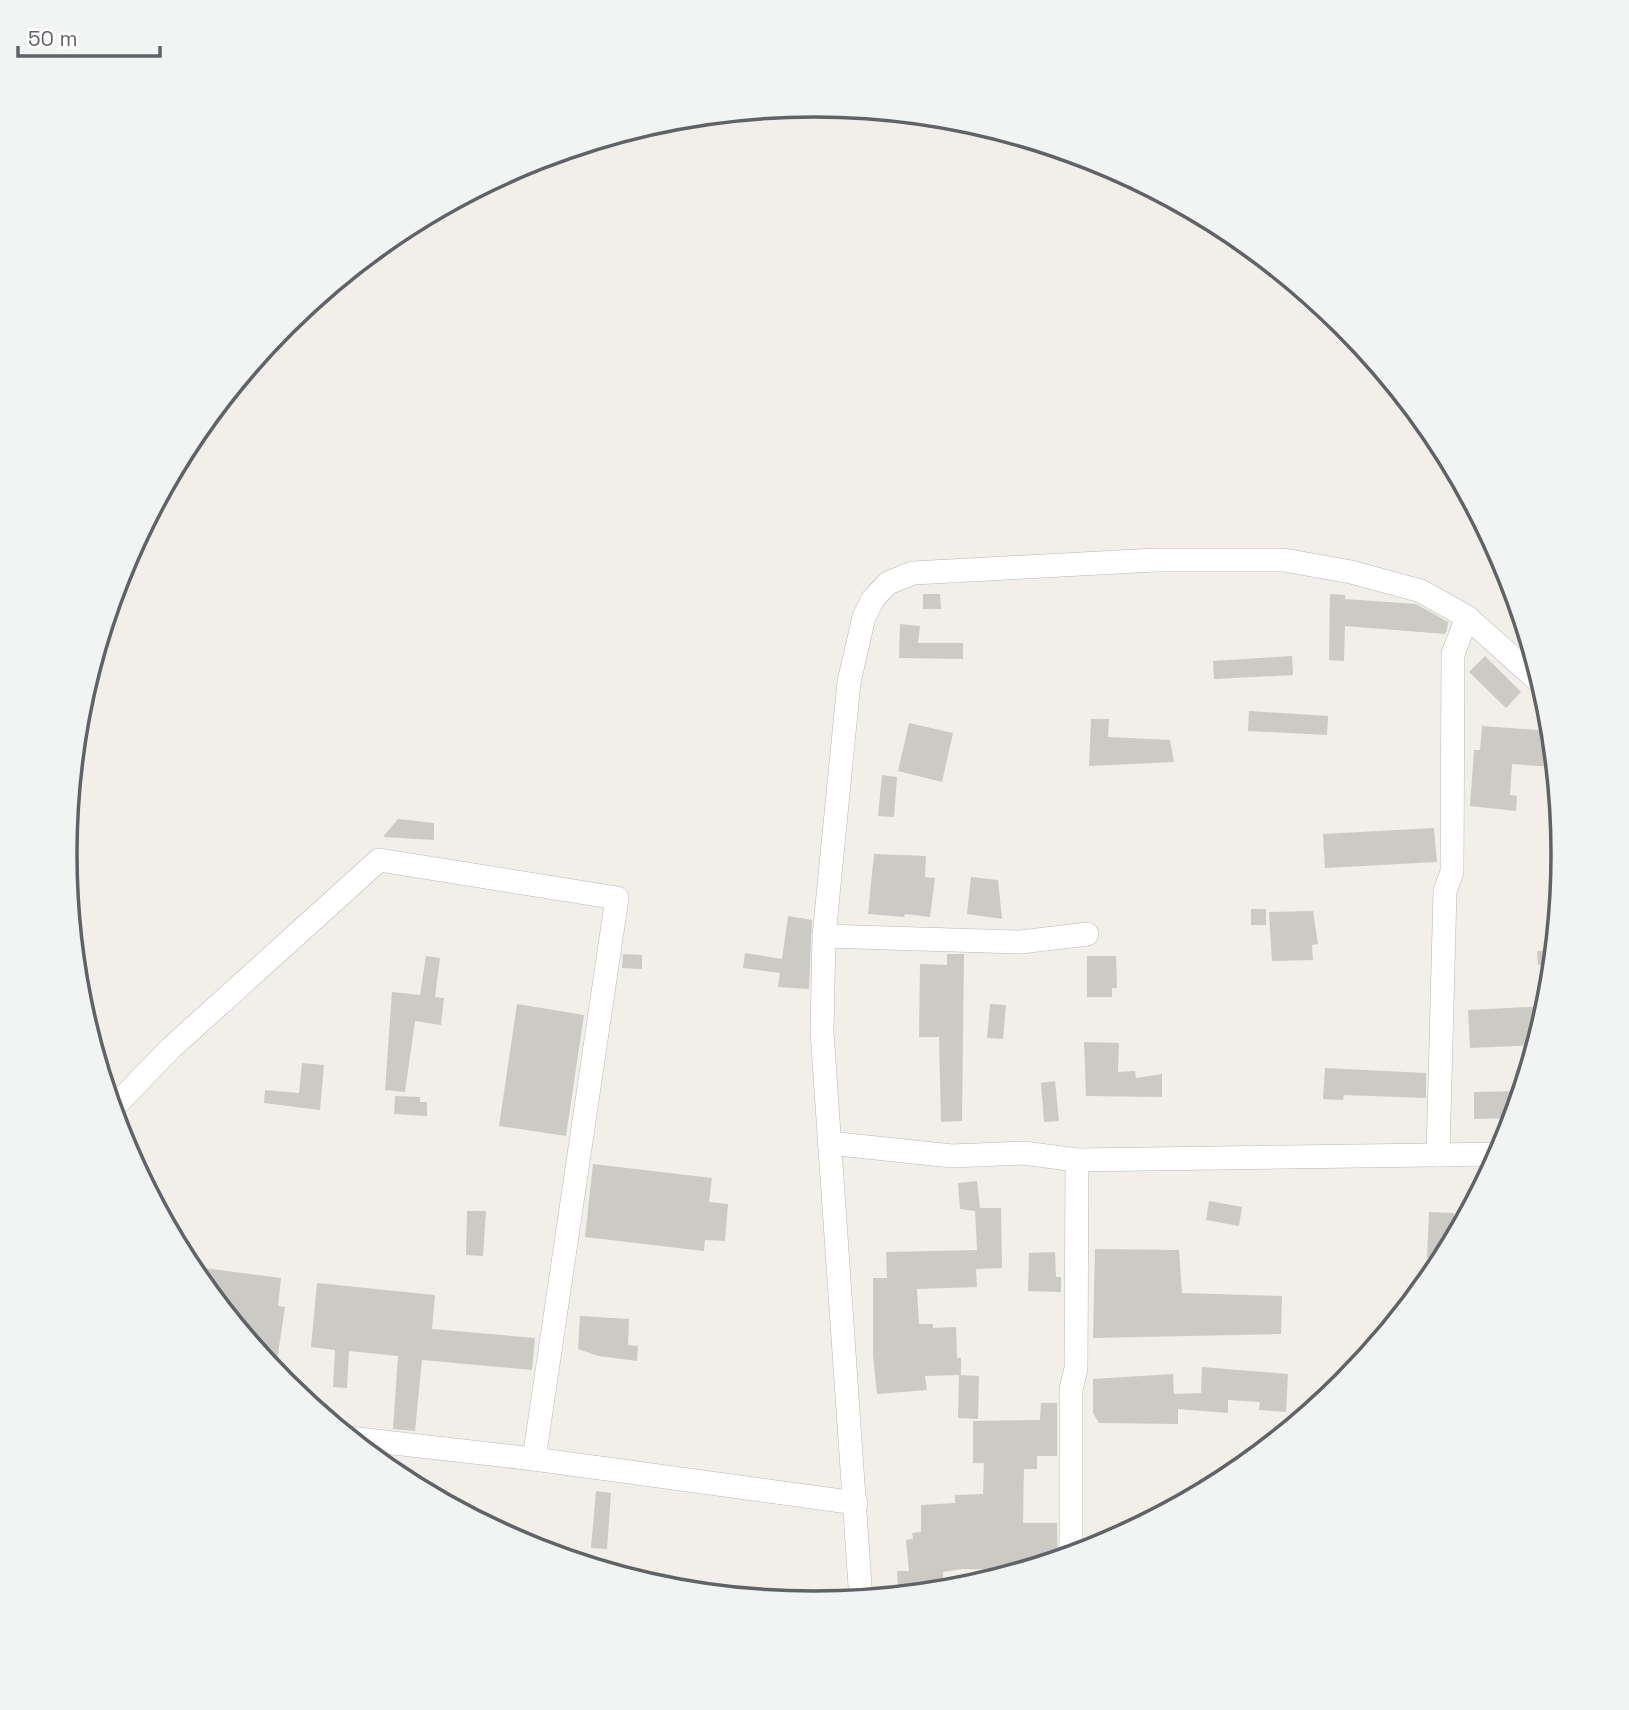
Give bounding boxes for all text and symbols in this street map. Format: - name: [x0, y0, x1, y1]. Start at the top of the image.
- scale bar: [18, 14, 159, 58]
- text: 50 m: [28, 25, 78, 52]

